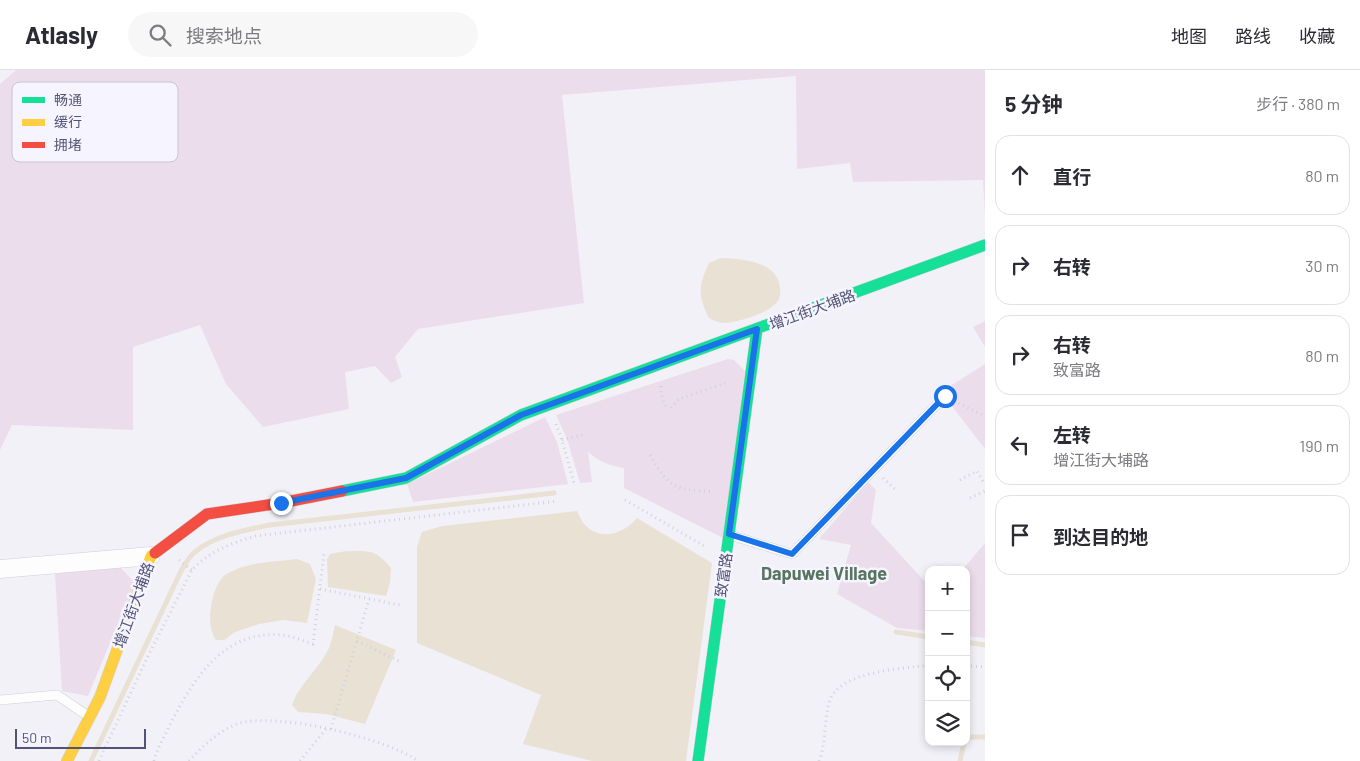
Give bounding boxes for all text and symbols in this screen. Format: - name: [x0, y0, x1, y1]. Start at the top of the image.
- search box: [128, 12, 478, 57]
- text: Atlasly: [25, 20, 98, 49]
- icon: search: [146, 21, 174, 49]
- text: 搜索地点: [186, 24, 262, 47]
- text: 地图: [1171, 25, 1207, 47]
- text: 路线: [1235, 25, 1271, 47]
- text: 收藏: [1299, 25, 1335, 47]
- legend: [12, 82, 178, 162]
- text: 畅通: [54, 91, 82, 108]
- text: 5 分钟: [1005, 91, 1063, 116]
- text: 步行 · 380 m: [1256, 94, 1340, 113]
- text: 缓行: [54, 113, 82, 130]
- text: 拥堵: [54, 136, 82, 153]
- icon: ahead: [1006, 161, 1034, 189]
- text: 直行: [1053, 165, 1091, 188]
- text: 80 m: [1305, 166, 1339, 185]
- icon: right: [1006, 251, 1034, 279]
- text: 右转: [1053, 255, 1091, 278]
- text: 30 m: [1305, 256, 1339, 275]
- street label: 增江街大埔路: [767, 285, 857, 333]
- text: 右转: [1053, 333, 1091, 356]
- icon: right: [1006, 341, 1034, 369]
- text: 80 m: [1305, 346, 1339, 365]
- text: 致富路: [1053, 360, 1101, 379]
- route start: [934, 385, 957, 408]
- text: 左转: [1053, 423, 1091, 446]
- icon: left: [1006, 431, 1034, 459]
- text: 190 m: [1300, 436, 1339, 455]
- text: 增江街大埔路: [1053, 450, 1149, 469]
- route end: [270, 492, 293, 515]
- icon: arrive: [1006, 521, 1034, 549]
- text: 到达目的地: [1053, 525, 1148, 548]
- street label: 致富路: [711, 551, 735, 599]
- street label: 增江街大埔路: [109, 560, 157, 650]
- district label: Dapuwei Village: [761, 562, 887, 584]
- map controls: [925, 566, 970, 746]
- button: +: [925, 566, 970, 611]
- button: −: [925, 611, 970, 656]
- button: locate: [925, 656, 970, 701]
- button: layers: [925, 701, 970, 746]
- scale bar: [15, 726, 146, 749]
- text: 50 m: [22, 729, 51, 746]

